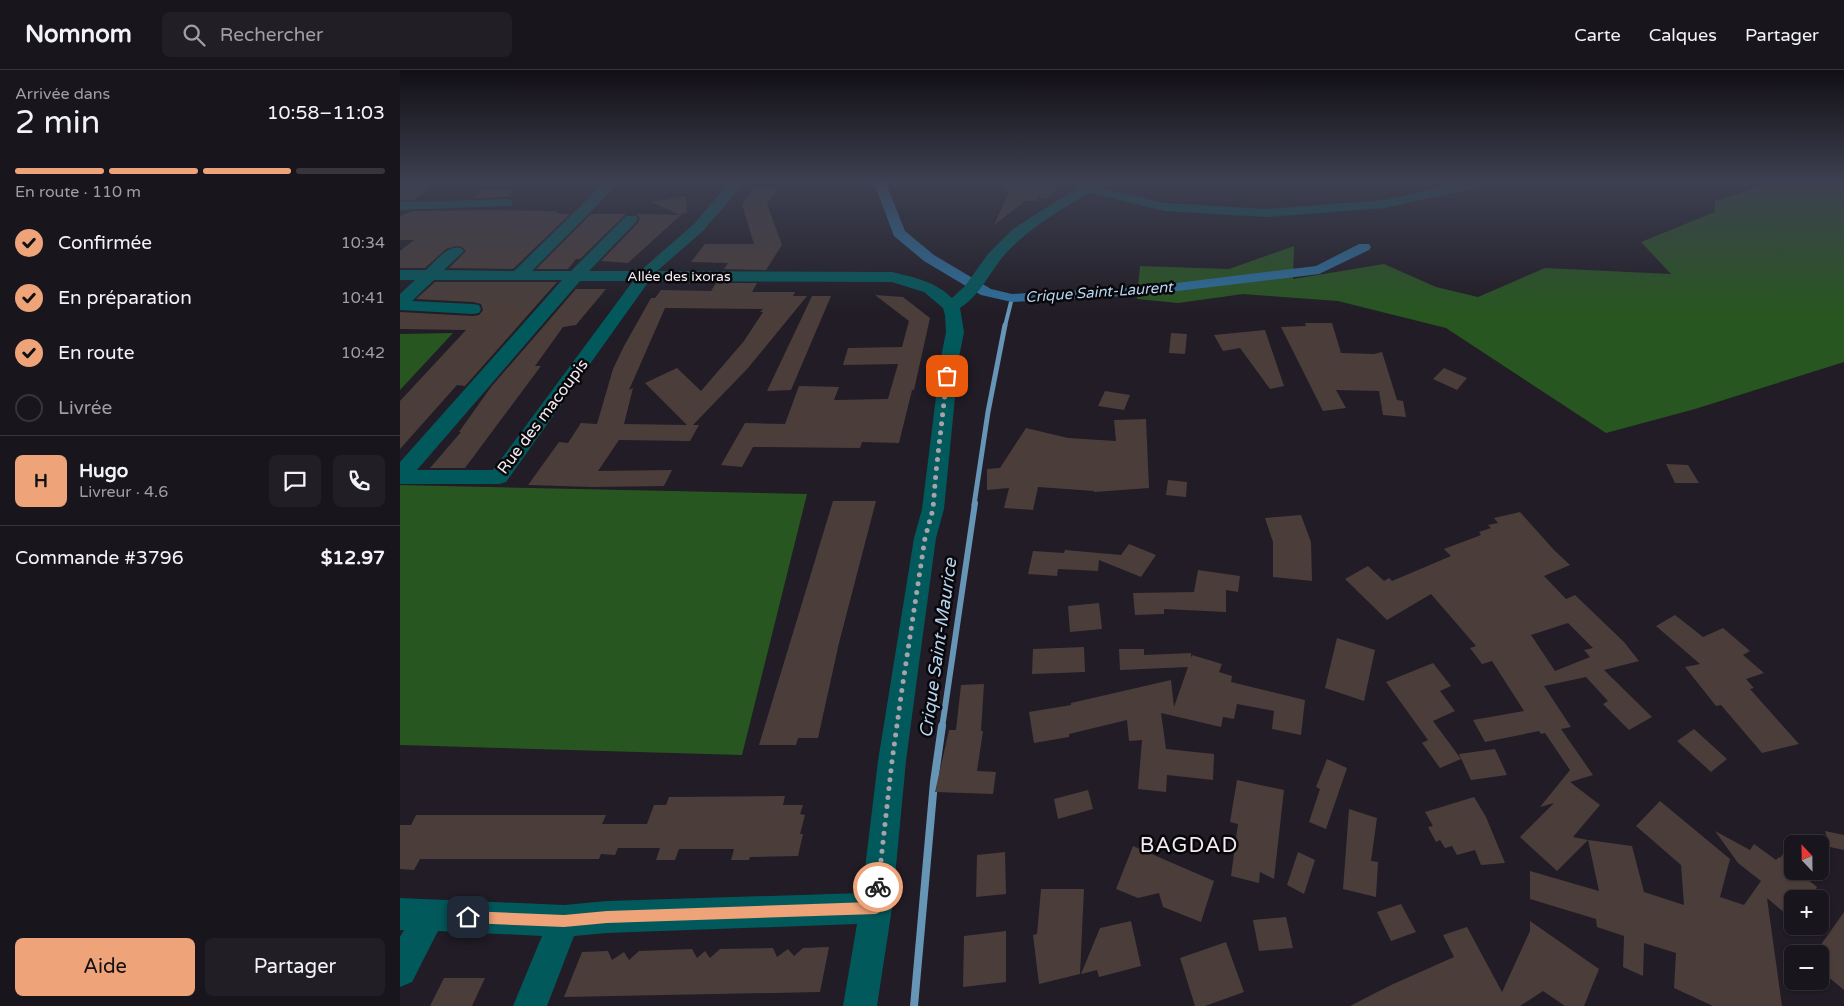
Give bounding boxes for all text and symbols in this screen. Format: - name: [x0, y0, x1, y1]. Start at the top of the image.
- search box: [162, 12, 512, 57]
- text: Nomnom: [25, 20, 132, 49]
- icon: search: [180, 21, 208, 49]
- text: Rechercher: [220, 24, 323, 46]
- text: Carte: [1574, 24, 1621, 46]
- text: Calques: [1649, 24, 1717, 46]
- text: Partager: [1745, 24, 1819, 46]
- text: Arrivée dans: [15, 84, 110, 104]
- text: 10:58–11:03: [267, 102, 385, 124]
- text: 2 min: [15, 104, 100, 142]
- text: En route · 110 m: [15, 182, 141, 202]
- icon: check: [15, 229, 43, 257]
- text: Confirmée: [58, 232, 152, 254]
- text: 10:34: [341, 233, 385, 253]
- street label: Allée des ixoras: [627, 268, 731, 285]
- water label: Crique Saint-Laurent: [1025, 278, 1176, 306]
- icon: check: [15, 284, 43, 312]
- text: En préparation: [58, 287, 192, 309]
- text: 10:41: [341, 288, 385, 308]
- icon: check: [15, 339, 43, 367]
- text: En route: [58, 342, 135, 364]
- text: 10:42: [341, 343, 385, 363]
- street label: Rue des macoupis: [493, 355, 593, 478]
- pin: [926, 355, 968, 397]
- icon: bag: [933, 362, 961, 390]
- text: Livrée: [58, 397, 112, 419]
- button: chat: [269, 455, 321, 507]
- button: phone: [333, 455, 385, 507]
- text: Hugo: [79, 460, 128, 482]
- text: H: [34, 470, 48, 492]
- text: Livreur · 4.6: [79, 482, 168, 502]
- text: Commande #3796: [15, 547, 184, 569]
- text: $12.97: [321, 547, 385, 569]
- water label: Crique Saint-Maurice: [915, 556, 962, 739]
- district label: BAGDAD: [1140, 833, 1238, 858]
- north arrow: [1784, 835, 1829, 880]
- map controls: [1784, 835, 1829, 990]
- courier: [853, 862, 903, 912]
- icon: bike: [864, 873, 892, 901]
- button: +: [1784, 890, 1829, 935]
- pin: [447, 896, 489, 938]
- icon: home: [454, 903, 482, 931]
- button: Aide: [15, 938, 195, 996]
- button: Partager: [205, 938, 385, 996]
- button: −: [1784, 945, 1829, 990]

